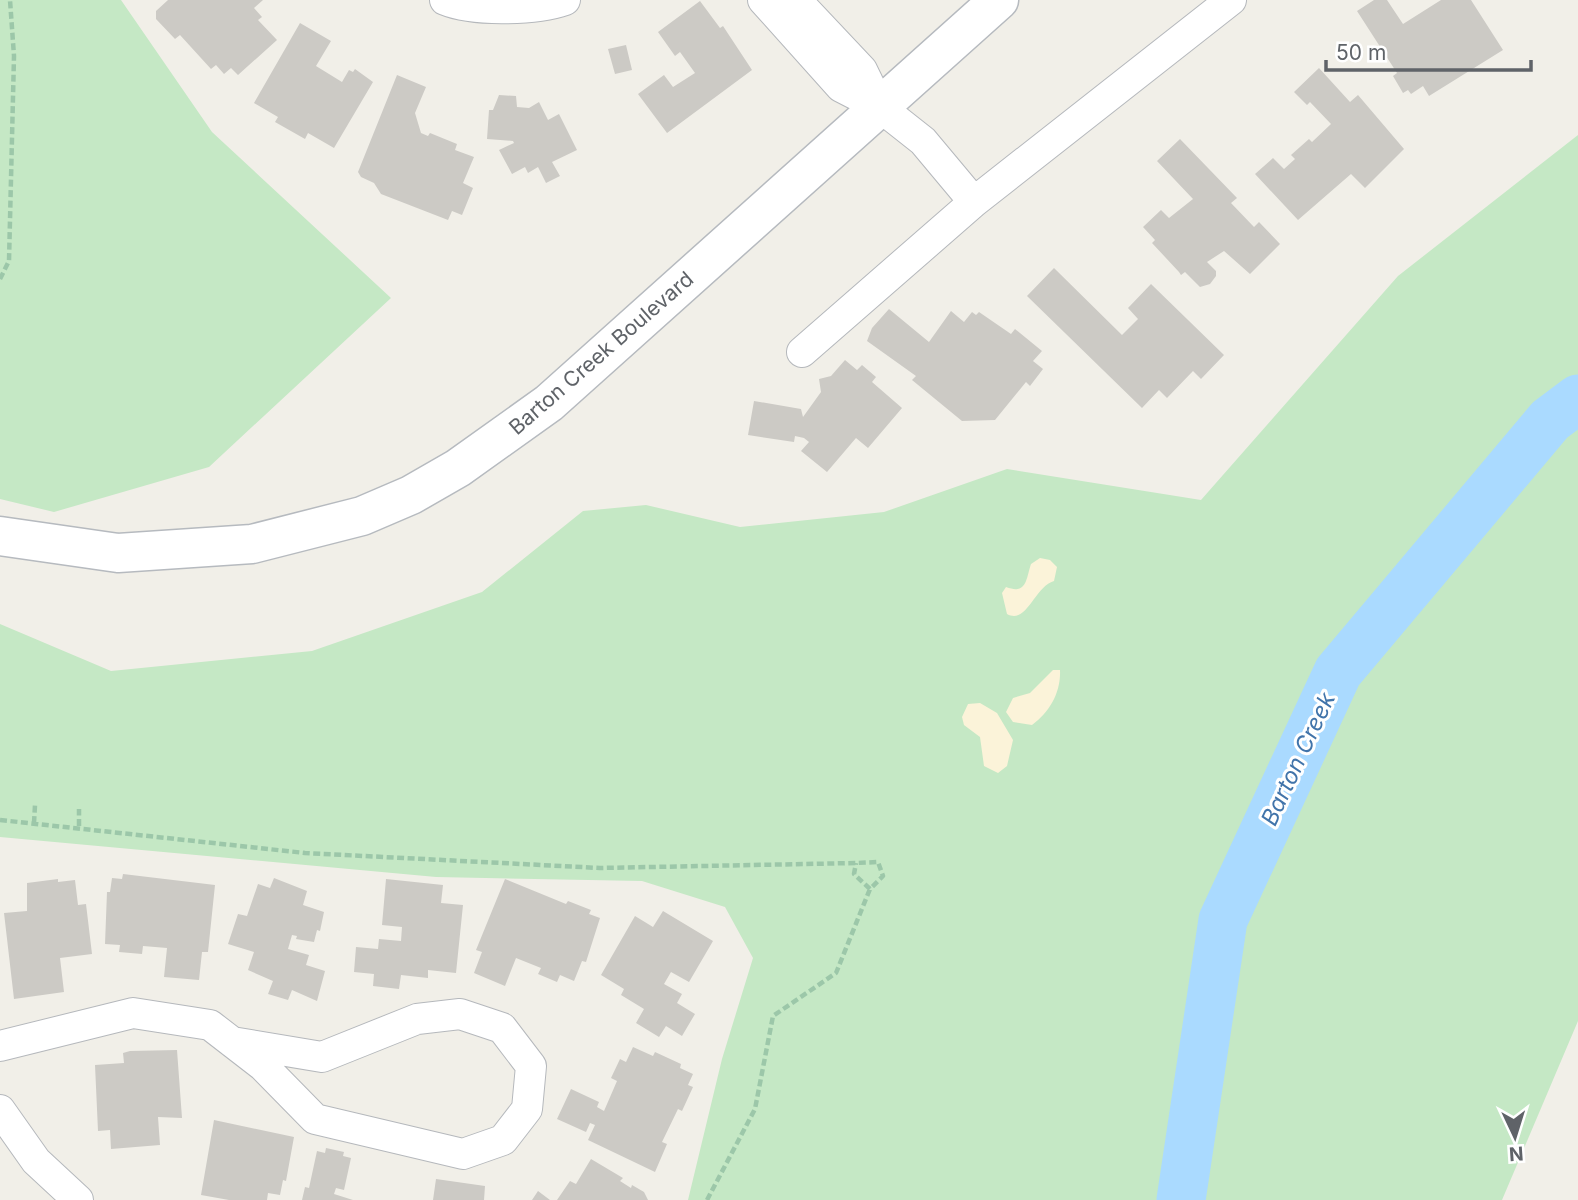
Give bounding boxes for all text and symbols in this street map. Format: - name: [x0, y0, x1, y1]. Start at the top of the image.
- scale bar: [1326, 28, 1531, 72]
- text: 50 m: [1336, 40, 1386, 65]
- street label: Barton Creek Boulevard: [504, 266, 698, 440]
- water label: Barton Creek: [1255, 688, 1341, 830]
- north arrow: [1480, 1102, 1550, 1172]
- text: N: [1508, 1141, 1524, 1165]

